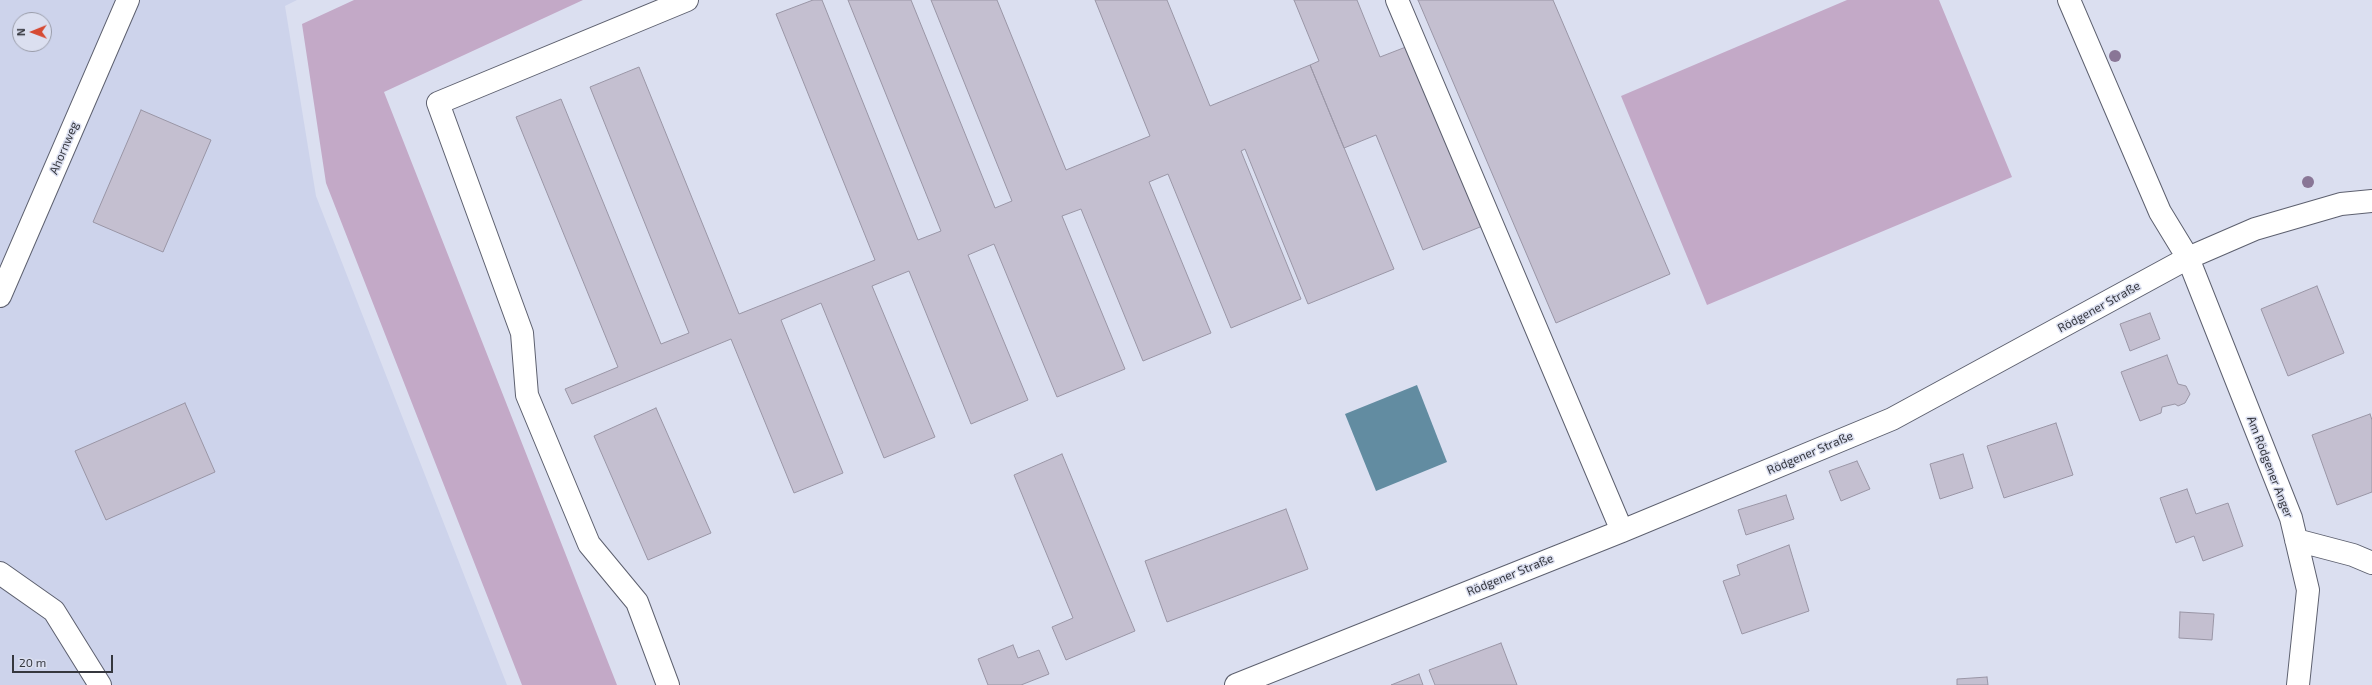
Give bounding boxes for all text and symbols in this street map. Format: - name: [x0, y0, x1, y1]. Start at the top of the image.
- north arrow: [12, 12, 52, 52]
- text: N: [14, 28, 27, 36]
- street label: Ahornweg: [46, 119, 82, 177]
- street label: Rödgener Straße: [2055, 278, 2143, 336]
- street label: Am Rödgener Anger: [2244, 414, 2296, 520]
- street label: Rödgener Straße: [1765, 428, 1855, 478]
- street label: Rödgener Straße: [1465, 551, 1555, 599]
- scale bar: [14, 647, 115, 673]
- text: 20 m: [19, 655, 46, 669]

